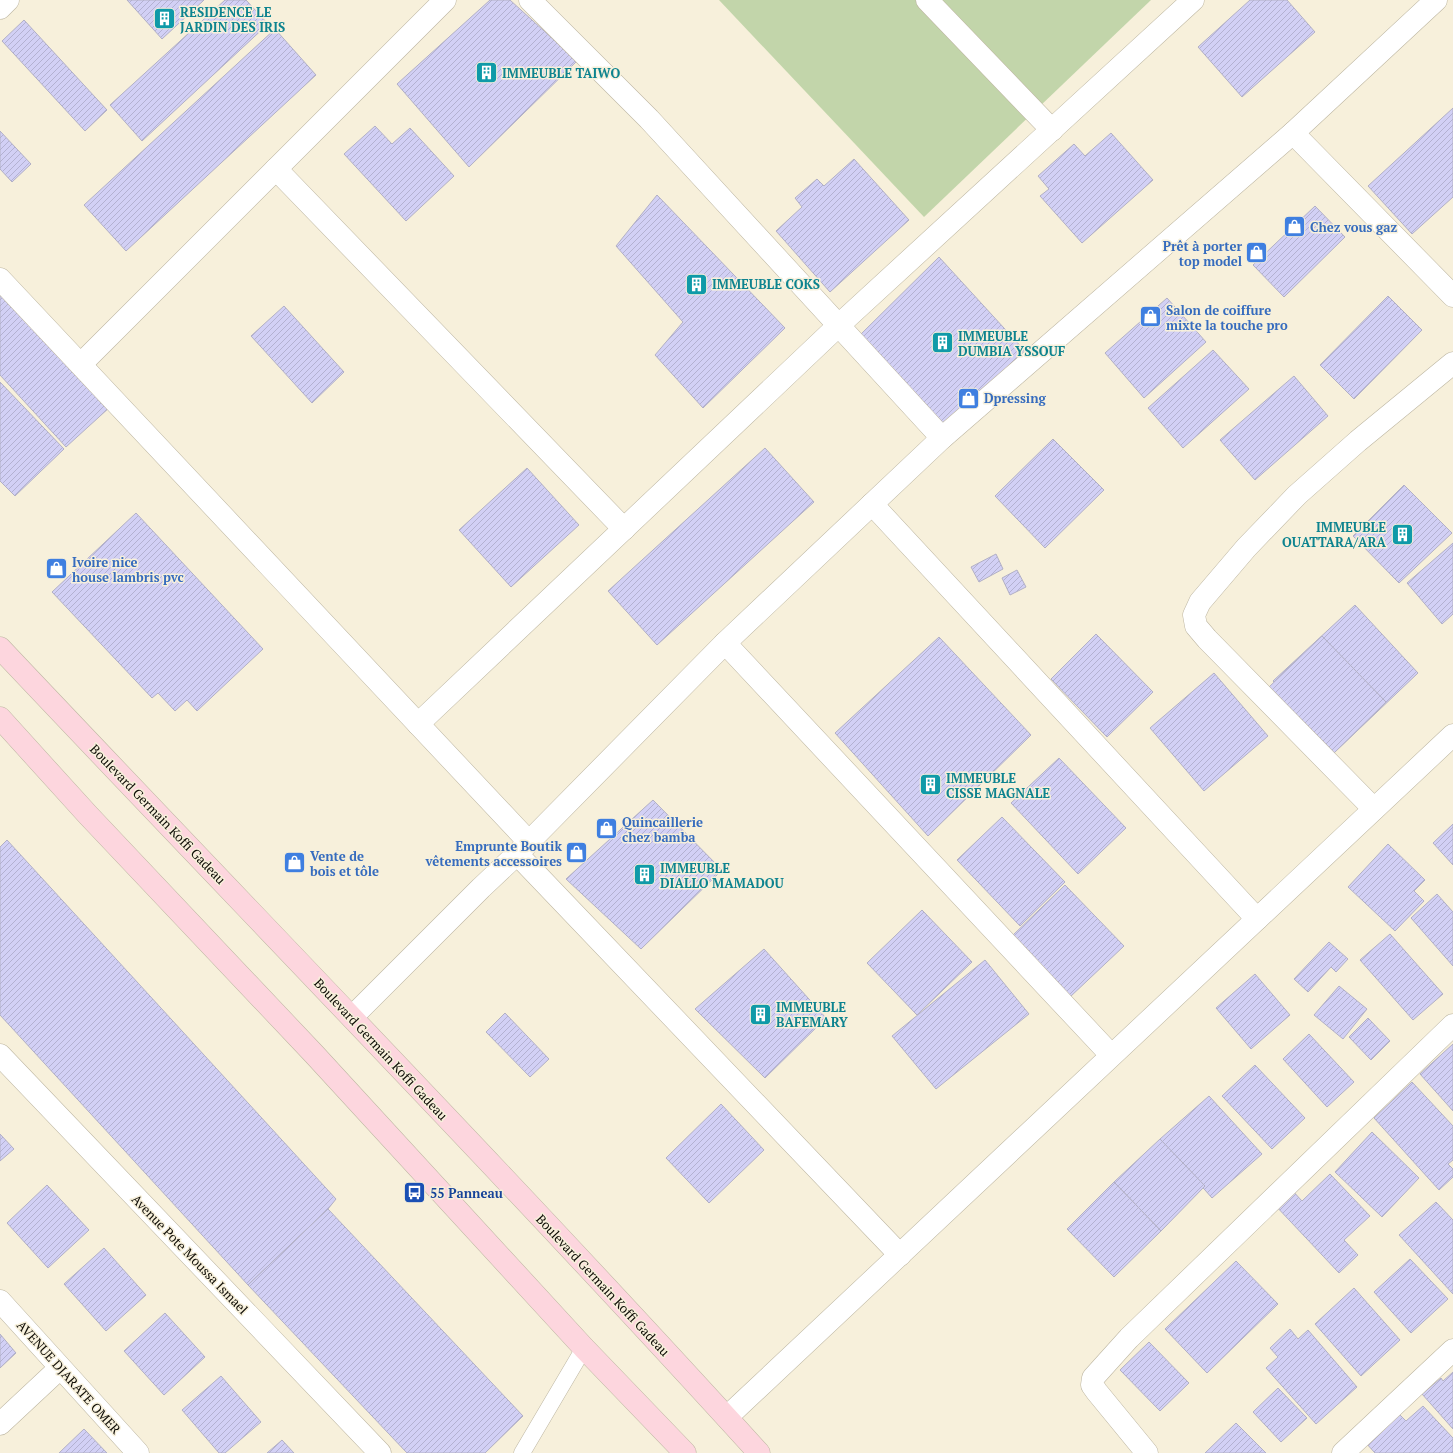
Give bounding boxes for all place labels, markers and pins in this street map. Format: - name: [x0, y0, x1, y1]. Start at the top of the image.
- place label: RESIDENCE LE JARDIN DES IRIS: [180, 3, 285, 36]
- building icon: RESIDENCE LE JARDIN DES IRIS: [151, 6, 177, 32]
- building icon: IMMEUBLE TAIWO: [474, 60, 500, 86]
- place label: IMMEUBLE TAIWO: [502, 64, 620, 82]
- shop icon: Chez vous gaz: [1282, 214, 1308, 240]
- place label: Chez vous gaz: [1310, 218, 1397, 236]
- place label: Prêt à porter top model: [1163, 237, 1242, 270]
- shop icon: Prêt à porter top model: [1244, 240, 1270, 266]
- building icon: IMMEUBLE COKS: [683, 271, 709, 297]
- place label: IMMEUBLE COKS: [712, 275, 820, 293]
- place label: Salon de coiffure mixte la touche pro: [1166, 301, 1288, 334]
- shop icon: Salon de coiffure mixte la touche pro: [1138, 304, 1164, 330]
- place label: IMMEUBLE DUMBIA YSSOUF: [958, 327, 1066, 360]
- building icon: IMMEUBLE DUMBIA YSSOUF: [929, 330, 955, 356]
- shop icon: Dpressing: [956, 385, 982, 411]
- place label: Dpressing: [984, 389, 1047, 407]
- place label: IMMEUBLE OUATTARA/ARA: [1282, 518, 1387, 551]
- building icon: IMMEUBLE OUATTARA/ARA: [1389, 521, 1415, 547]
- place label: Ivoire nice house lambris pvc: [72, 553, 184, 586]
- shop icon: Ivoire nice house lambris pvc: [43, 556, 69, 582]
- place label: IMMEUBLE CISSE MAGNALE: [946, 769, 1050, 802]
- building icon: IMMEUBLE CISSE MAGNALE: [918, 772, 944, 798]
- place label: Quincaillerie chez bamba: [622, 813, 703, 846]
- shop icon: Quincaillerie chez bamba: [594, 816, 620, 842]
- place label: Emprunte Boutik vêtements accessoires: [424, 837, 562, 870]
- shop icon: Emprunte Boutik vêtements accessoires: [564, 840, 590, 866]
- place label: Vente de bois et tôle: [309, 847, 379, 880]
- shop icon: Vente de bois et tôle: [281, 850, 307, 876]
- place label: IMMEUBLE DIALLO MAMADOU: [660, 859, 785, 892]
- building icon: IMMEUBLE DIALLO MAMADOU: [631, 862, 657, 888]
- place label: IMMEUBLE BAFEMARY: [776, 998, 849, 1031]
- building icon: IMMEUBLE BAFEMARY: [748, 1001, 774, 1027]
- bus stop icon: 55 Panneau: [402, 1180, 428, 1206]
- place label: 55 Panneau: [430, 1184, 503, 1202]

